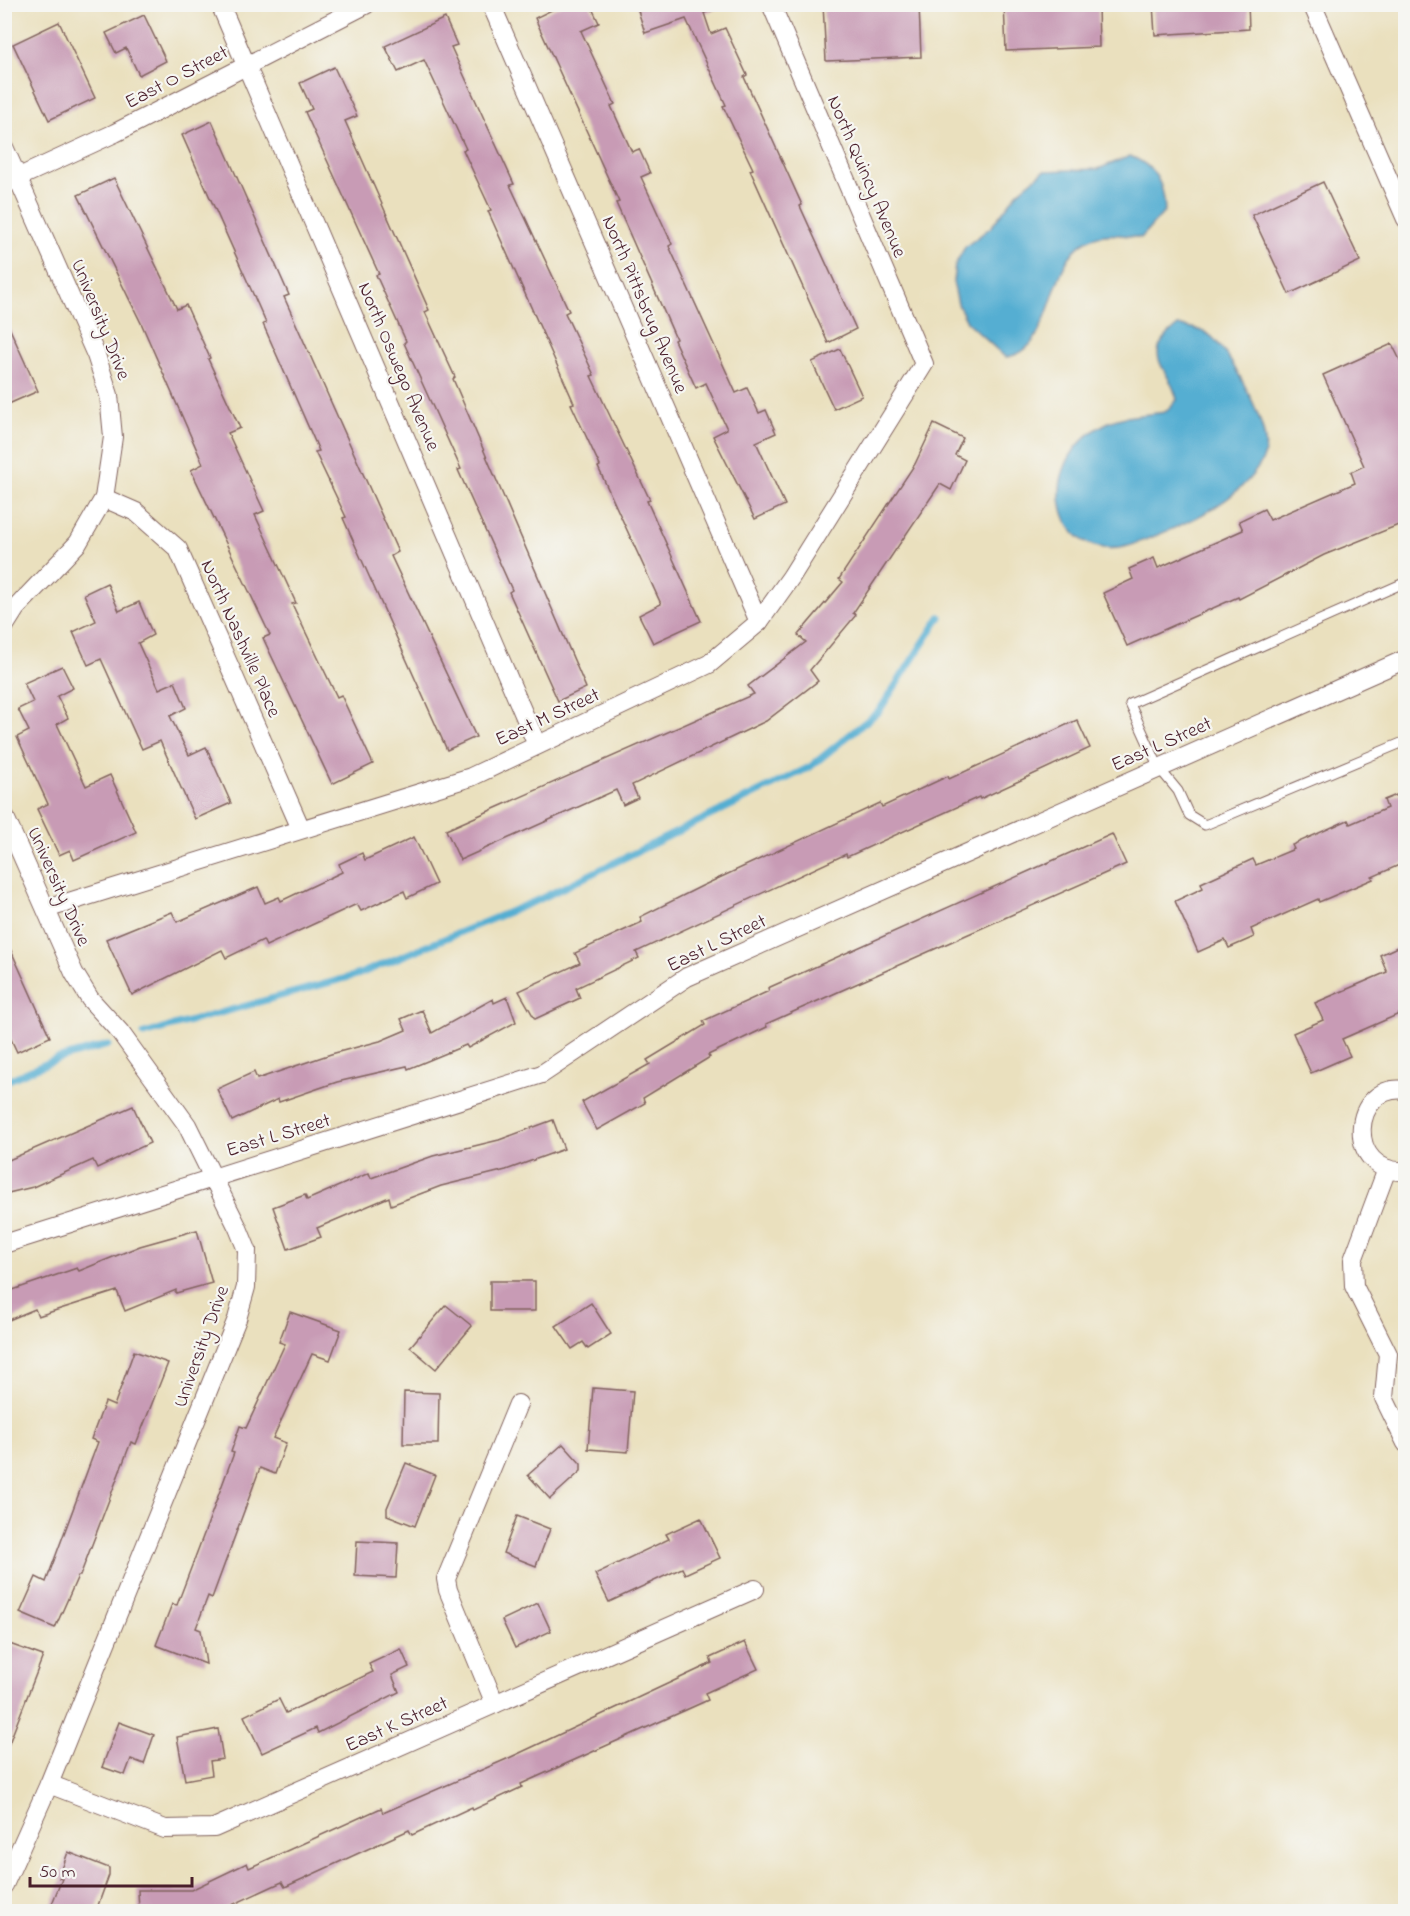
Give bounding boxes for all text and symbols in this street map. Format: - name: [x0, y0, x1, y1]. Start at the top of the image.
- street label: East O Street: [120, 39, 234, 118]
- street label: North Quincy Avenue: [818, 91, 913, 263]
- street label: North Pittsbrug Avenue: [592, 211, 694, 399]
- street label: University Drive: [62, 255, 137, 385]
- street label: North Oswego Avenue: [348, 278, 446, 456]
- street label: North Nashville Place: [192, 556, 287, 722]
- street label: East M Street: [491, 681, 605, 755]
- street label: East L Street: [1107, 710, 1217, 780]
- street label: University Drive: [18, 823, 97, 951]
- street label: East L Street: [662, 908, 772, 981]
- street label: East L Street: [223, 1107, 335, 1166]
- street label: University Drive: [167, 1282, 238, 1412]
- street label: East K Street: [341, 1690, 453, 1761]
- scale bar: [30, 1850, 192, 1888]
- text: 50 m: [39, 1860, 76, 1886]

